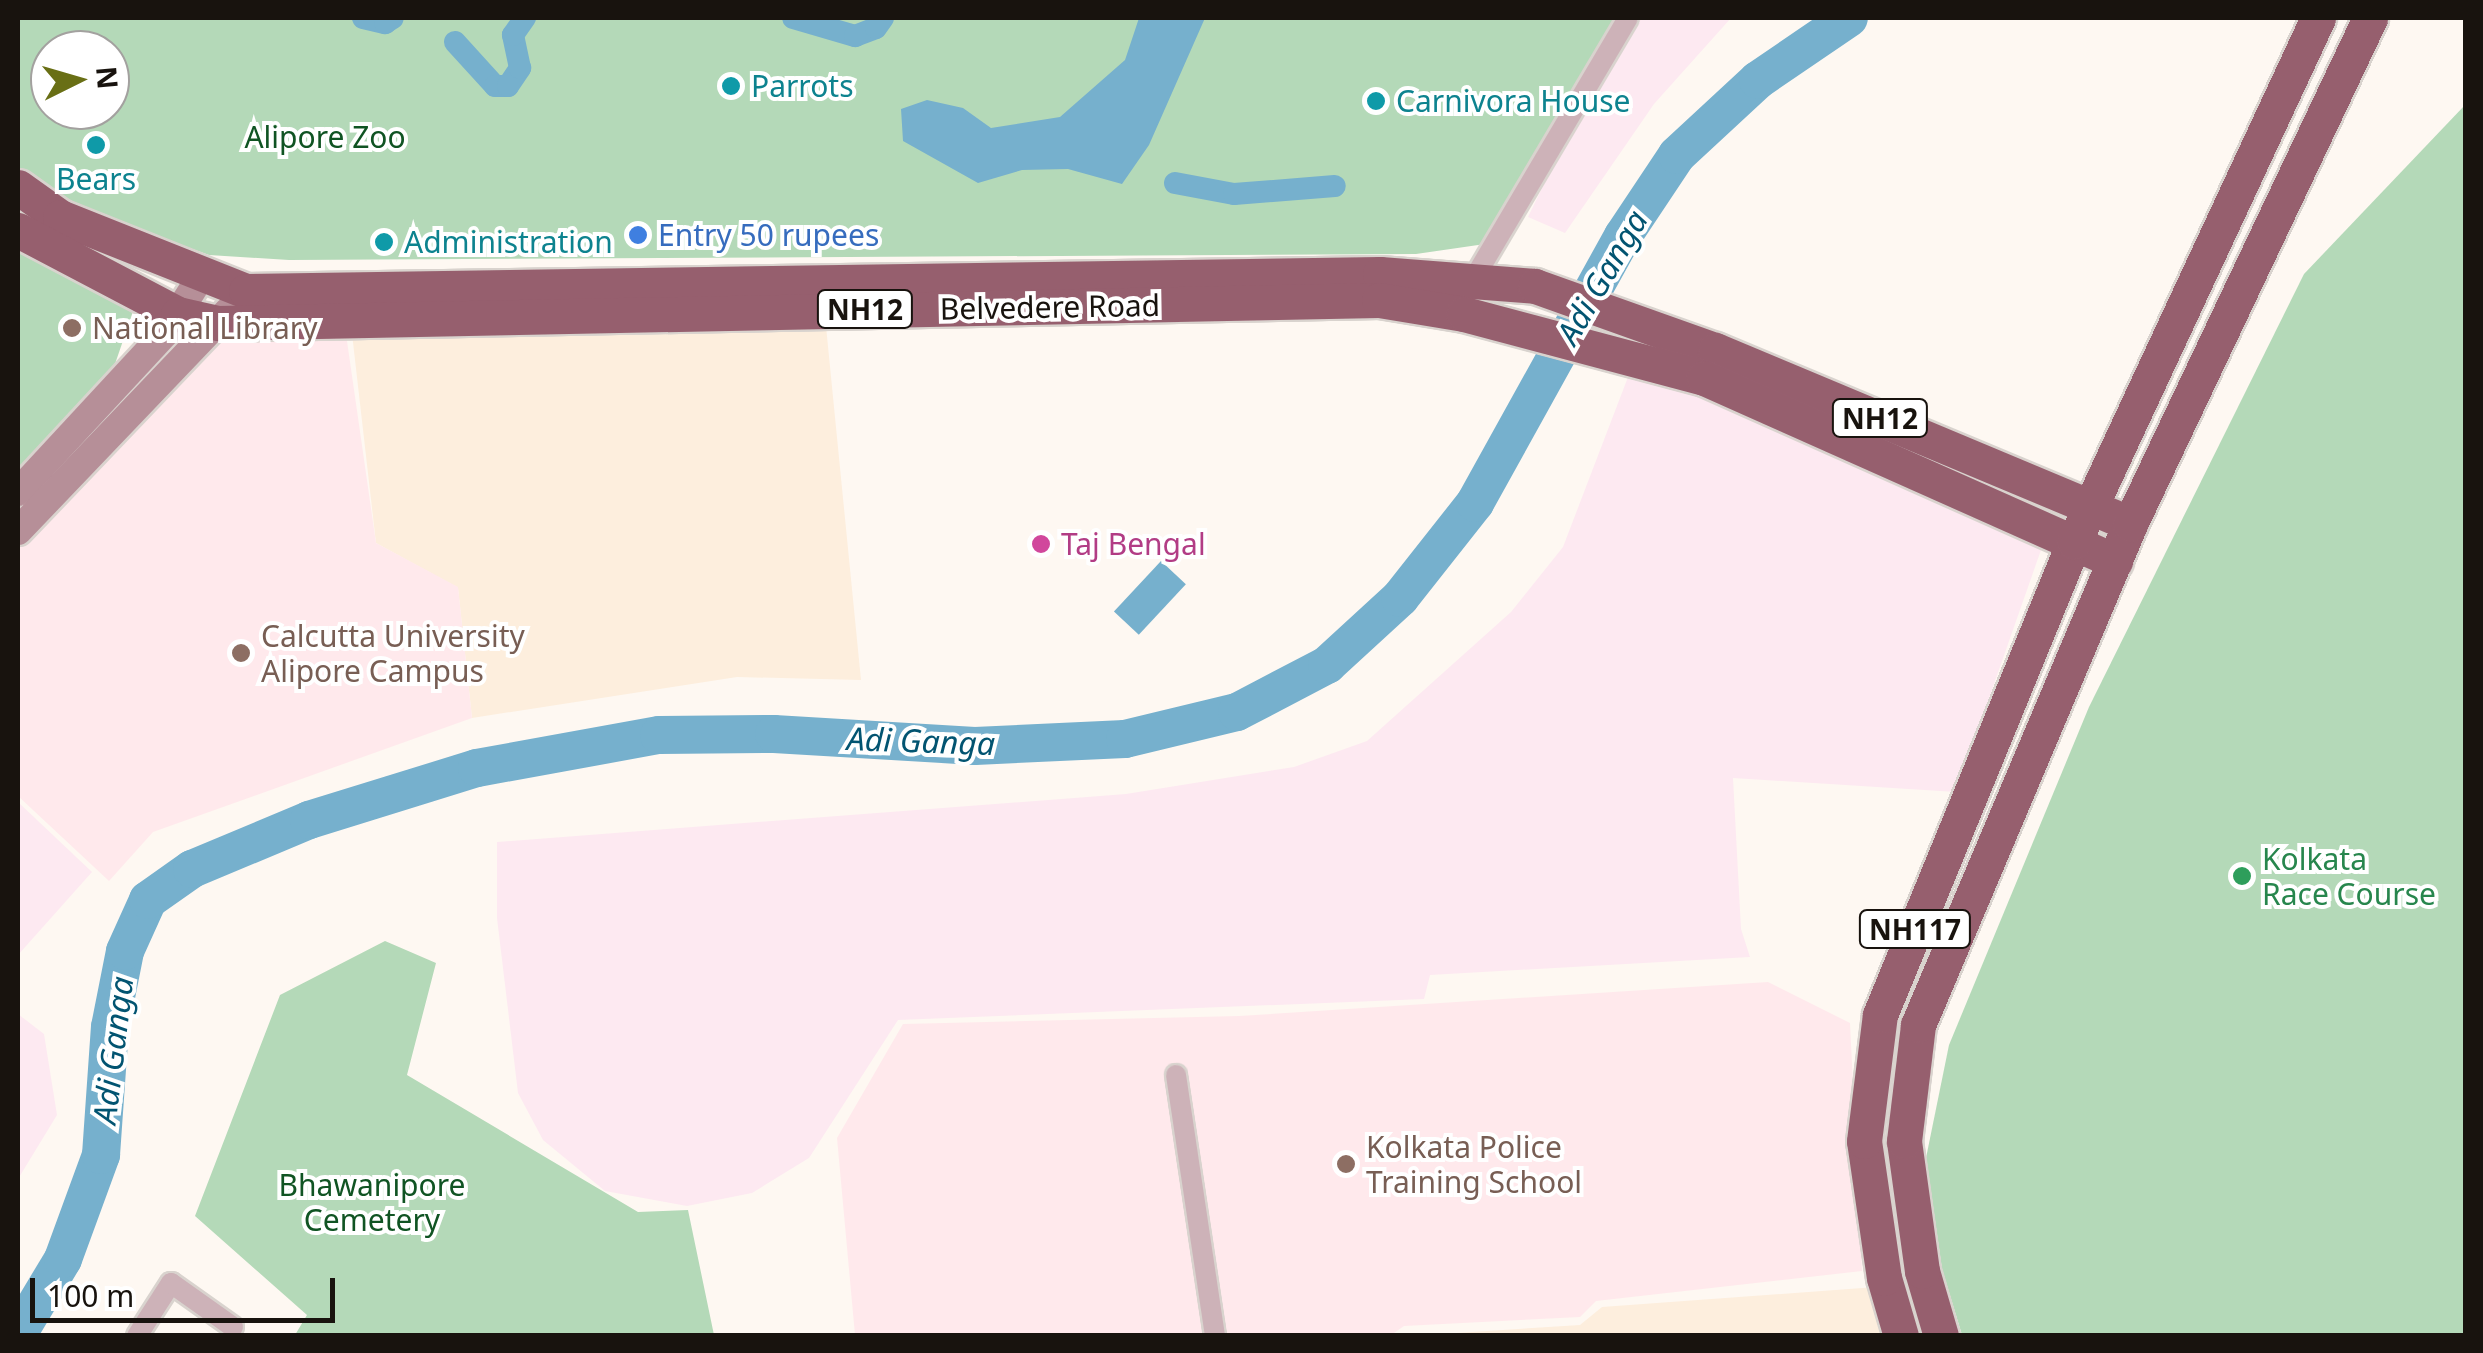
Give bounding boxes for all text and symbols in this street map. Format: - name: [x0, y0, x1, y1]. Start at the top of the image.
- north arrow: [30, 30, 130, 130]
- text: N: [88, 65, 128, 91]
- place label: Parrots: [751, 68, 854, 104]
- marker: Parrots: [720, 75, 742, 97]
- place label: Carnivora House: [1396, 83, 1630, 119]
- marker: Carnivora House: [1365, 90, 1387, 112]
- park label: Alipore Zoo: [244, 119, 406, 155]
- marker: Bears: [85, 134, 107, 156]
- place label: Bears: [56, 161, 136, 197]
- water label: Adi Ganga: [1548, 203, 1656, 351]
- place label: Entry 50 rupees: [658, 217, 879, 253]
- place label: Administration: [404, 224, 613, 260]
- marker: Entry 50 rupees: [627, 224, 649, 246]
- marker: Administration: [373, 231, 395, 253]
- road number: NH12: [815, 286, 915, 332]
- street label: Belvedere Road: [940, 287, 1160, 327]
- place label: National Library: [92, 310, 317, 346]
- marker: National Library: [61, 317, 83, 339]
- road number: NH12: [1830, 395, 1930, 441]
- place label: Taj Bengal: [1061, 526, 1206, 562]
- marker: Taj Bengal: [1030, 533, 1052, 555]
- place label: Calcutta University Alipore Campus: [261, 618, 525, 688]
- marker: Calcutta University Alipore Campus: [230, 642, 252, 664]
- water label: Adi Ganga: [846, 719, 996, 763]
- place label: Kolkata Race Course: [2262, 841, 2436, 912]
- marker: Kolkata Race Course: [2231, 865, 2253, 887]
- road number: NH117: [1858, 906, 1972, 952]
- water label: Adi Ganga: [85, 974, 141, 1126]
- place label: Kolkata Police Training School: [1366, 1129, 1582, 1200]
- marker: Kolkata Police Training School: [1335, 1153, 1357, 1175]
- park label: Bhawanipore Cemetery: [279, 1167, 465, 1238]
- scale bar: [35, 1258, 340, 1320]
- text: 100 m: [47, 1275, 134, 1316]

